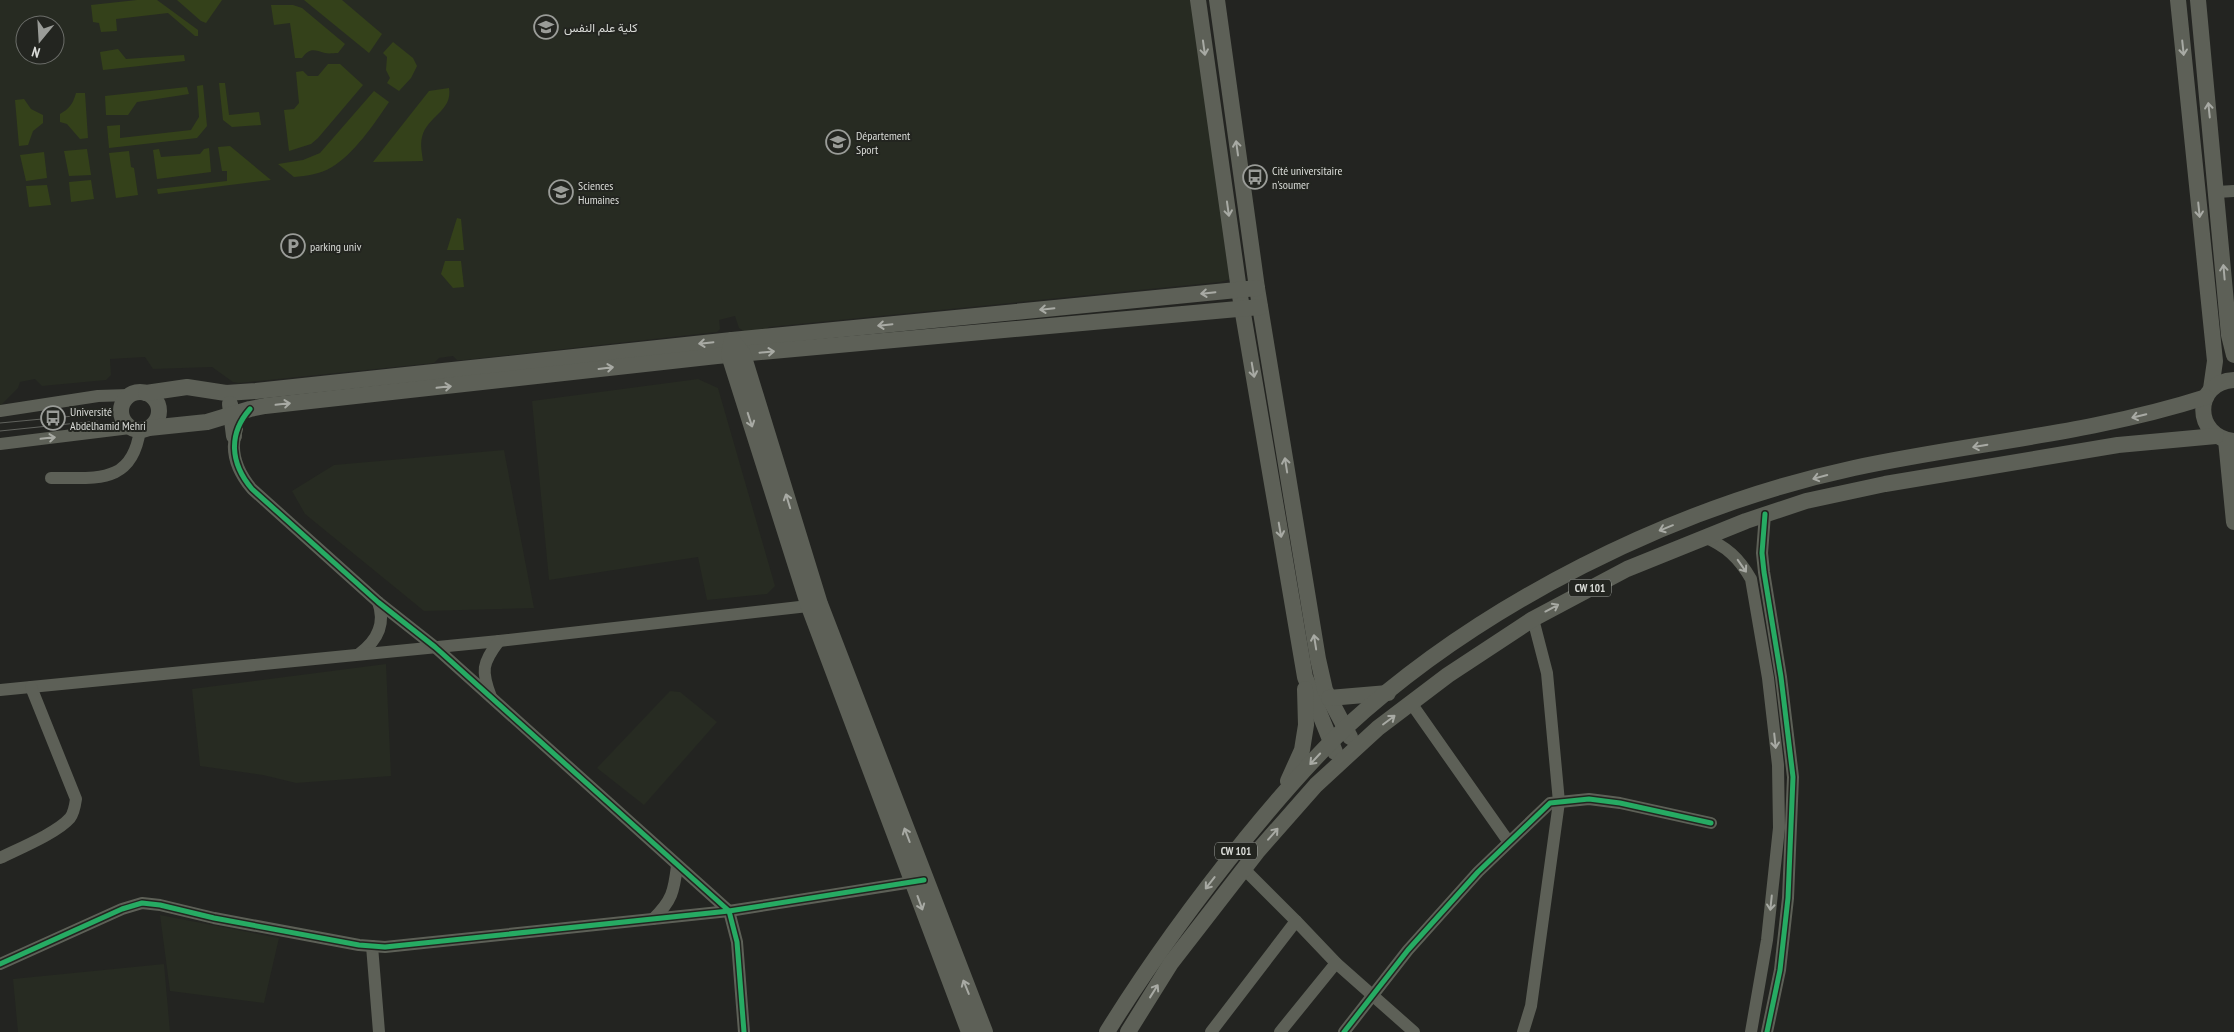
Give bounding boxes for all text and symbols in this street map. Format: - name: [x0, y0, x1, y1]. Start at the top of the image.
- school or university icon: كلية علم النفس: [533, 14, 559, 40]
- north arrow: [15, 15, 65, 65]
- place label: كلية علم النفس: [564, 20, 638, 36]
- one-way arrow: [1200, 40, 1210, 56]
- one-way arrow: [2178, 40, 2188, 56]
- text: N: [30, 43, 42, 62]
- one-way arrow: [2204, 103, 2214, 119]
- place label: Département Sport: [856, 128, 911, 157]
- school or university icon: Département Sport: [825, 129, 851, 155]
- one-way arrow: [1232, 141, 1242, 157]
- place label: Cité universitaire n'soumer: [1272, 163, 1342, 192]
- bus stop icon: Cité universitaire n'soumer: [1242, 164, 1268, 190]
- place label: Sciences Humaines: [578, 178, 619, 207]
- school or university icon: Sciences Humaines: [548, 179, 574, 205]
- one-way arrow: [1223, 201, 1233, 217]
- one-way arrow: [2194, 202, 2204, 218]
- parking icon: parking univ: [280, 233, 306, 259]
- place label: parking univ: [310, 239, 362, 254]
- one-way arrow: [2219, 265, 2229, 281]
- one-way arrow: [1201, 288, 1217, 298]
- one-way arrow: [1039, 304, 1055, 314]
- one-way arrow: [877, 320, 893, 330]
- one-way arrow: [698, 338, 714, 348]
- one-way arrow: [759, 347, 775, 357]
- one-way arrow: [1248, 361, 1258, 377]
- one-way arrow: [597, 363, 613, 373]
- one-way arrow: [436, 382, 452, 392]
- one-way arrow: [275, 399, 291, 409]
- place label: Université Abdelhamid Mehri: [70, 404, 146, 433]
- bus stop icon: Université Abdelhamid Mehri: [40, 405, 66, 431]
- one-way arrow: [746, 412, 755, 427]
- one-way arrow: [2132, 412, 2148, 421]
- one-way arrow: [40, 433, 56, 443]
- one-way arrow: [1972, 442, 1988, 452]
- one-way arrow: [1280, 457, 1290, 473]
- one-way arrow: [1813, 473, 1829, 483]
- one-way arrow: [783, 494, 793, 510]
- one-way arrow: [1275, 521, 1285, 537]
- one-way arrow: [1659, 523, 1674, 533]
- one-way arrow: [1737, 559, 1747, 573]
- road number: CW 101: [1569, 580, 1611, 596]
- one-way arrow: [1544, 603, 1558, 613]
- one-way arrow: [1310, 635, 1320, 651]
- one-way arrow: [1382, 714, 1395, 725]
- one-way arrow: [1770, 733, 1780, 749]
- one-way arrow: [1309, 753, 1321, 765]
- one-way arrow: [1268, 827, 1279, 840]
- one-way arrow: [902, 828, 911, 844]
- road number: CW 101: [1215, 842, 1257, 859]
- one-way arrow: [1205, 876, 1215, 890]
- one-way arrow: [916, 895, 925, 911]
- one-way arrow: [1766, 895, 1776, 911]
- one-way arrow: [961, 980, 970, 995]
- one-way arrow: [1149, 984, 1159, 998]

